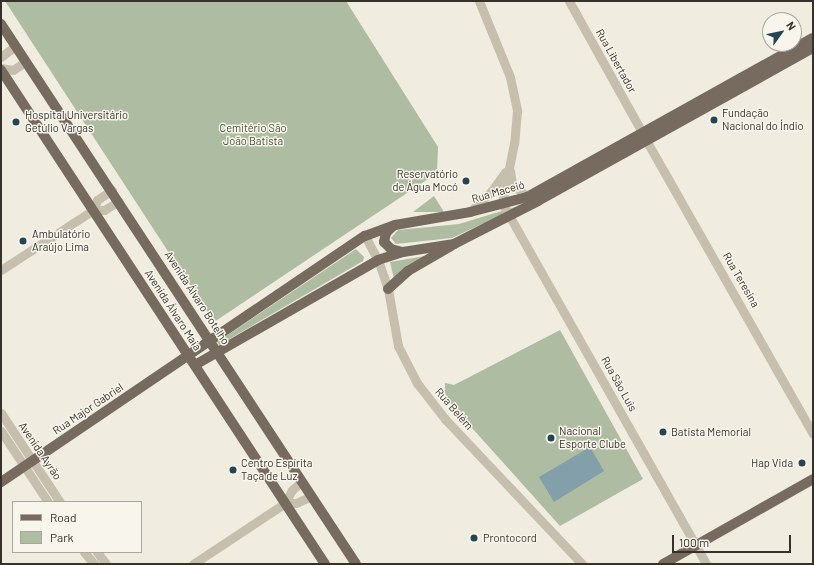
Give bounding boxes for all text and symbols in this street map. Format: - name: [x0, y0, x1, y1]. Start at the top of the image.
- north arrow: [762, 12, 802, 52]
- text: N: [784, 19, 799, 32]
- street label: Rua Libertador: [593, 27, 639, 95]
- place label: Fundação Nacional do Índio: [722, 107, 804, 133]
- place label: Hospital Universitário Getúlio Vargas: [25, 109, 128, 135]
- marker: Fundação Nacional do Índio: [709, 115, 719, 125]
- marker: Hospital Universitário Getúlio Vargas: [10, 116, 22, 128]
- park label: Cemitério São João Batista: [219, 122, 287, 148]
- place label: Reservatório de Água Mocó: [392, 168, 458, 194]
- marker: Reservatório de Água Mocó: [461, 176, 471, 186]
- street label: Rua Maceió: [470, 178, 526, 206]
- place label: Ambulatório Araújo Lima: [32, 228, 90, 254]
- marker: Ambulatório Araújo Lima: [17, 235, 29, 247]
- street label: Avenida Álvaro Botelho: [162, 249, 232, 347]
- street label: Rua Teresina: [720, 250, 762, 310]
- street label: Avenida Álvaro Maia: [142, 267, 204, 353]
- street label: Rua São Luis: [598, 354, 640, 414]
- street label: Rua Major Gabriel: [50, 381, 126, 437]
- street label: Rua Belém: [432, 386, 476, 432]
- street label: Avenida Ayrão: [16, 420, 64, 482]
- place label: Nacional Esporte Clube: [559, 425, 626, 451]
- place label: Batista Memorial: [671, 425, 751, 439]
- marker: Batista Memorial: [658, 427, 668, 437]
- marker: Nacional Esporte Clube: [546, 433, 556, 443]
- place label: Hap Vida: [751, 456, 793, 470]
- place label: Centro Espírita Taça de Luz: [241, 457, 312, 483]
- marker: Hap Vida: [796, 457, 808, 469]
- marker: Centro Espírita Taça de Luz: [228, 465, 238, 475]
- legend: [12, 501, 142, 553]
- text: Road: [50, 510, 77, 524]
- scale bar: [674, 527, 793, 553]
- text: Park: [50, 530, 74, 544]
- place label: Prontocord: [483, 531, 537, 545]
- marker: Prontocord: [468, 532, 480, 544]
- text: 100 m: [679, 535, 709, 549]

